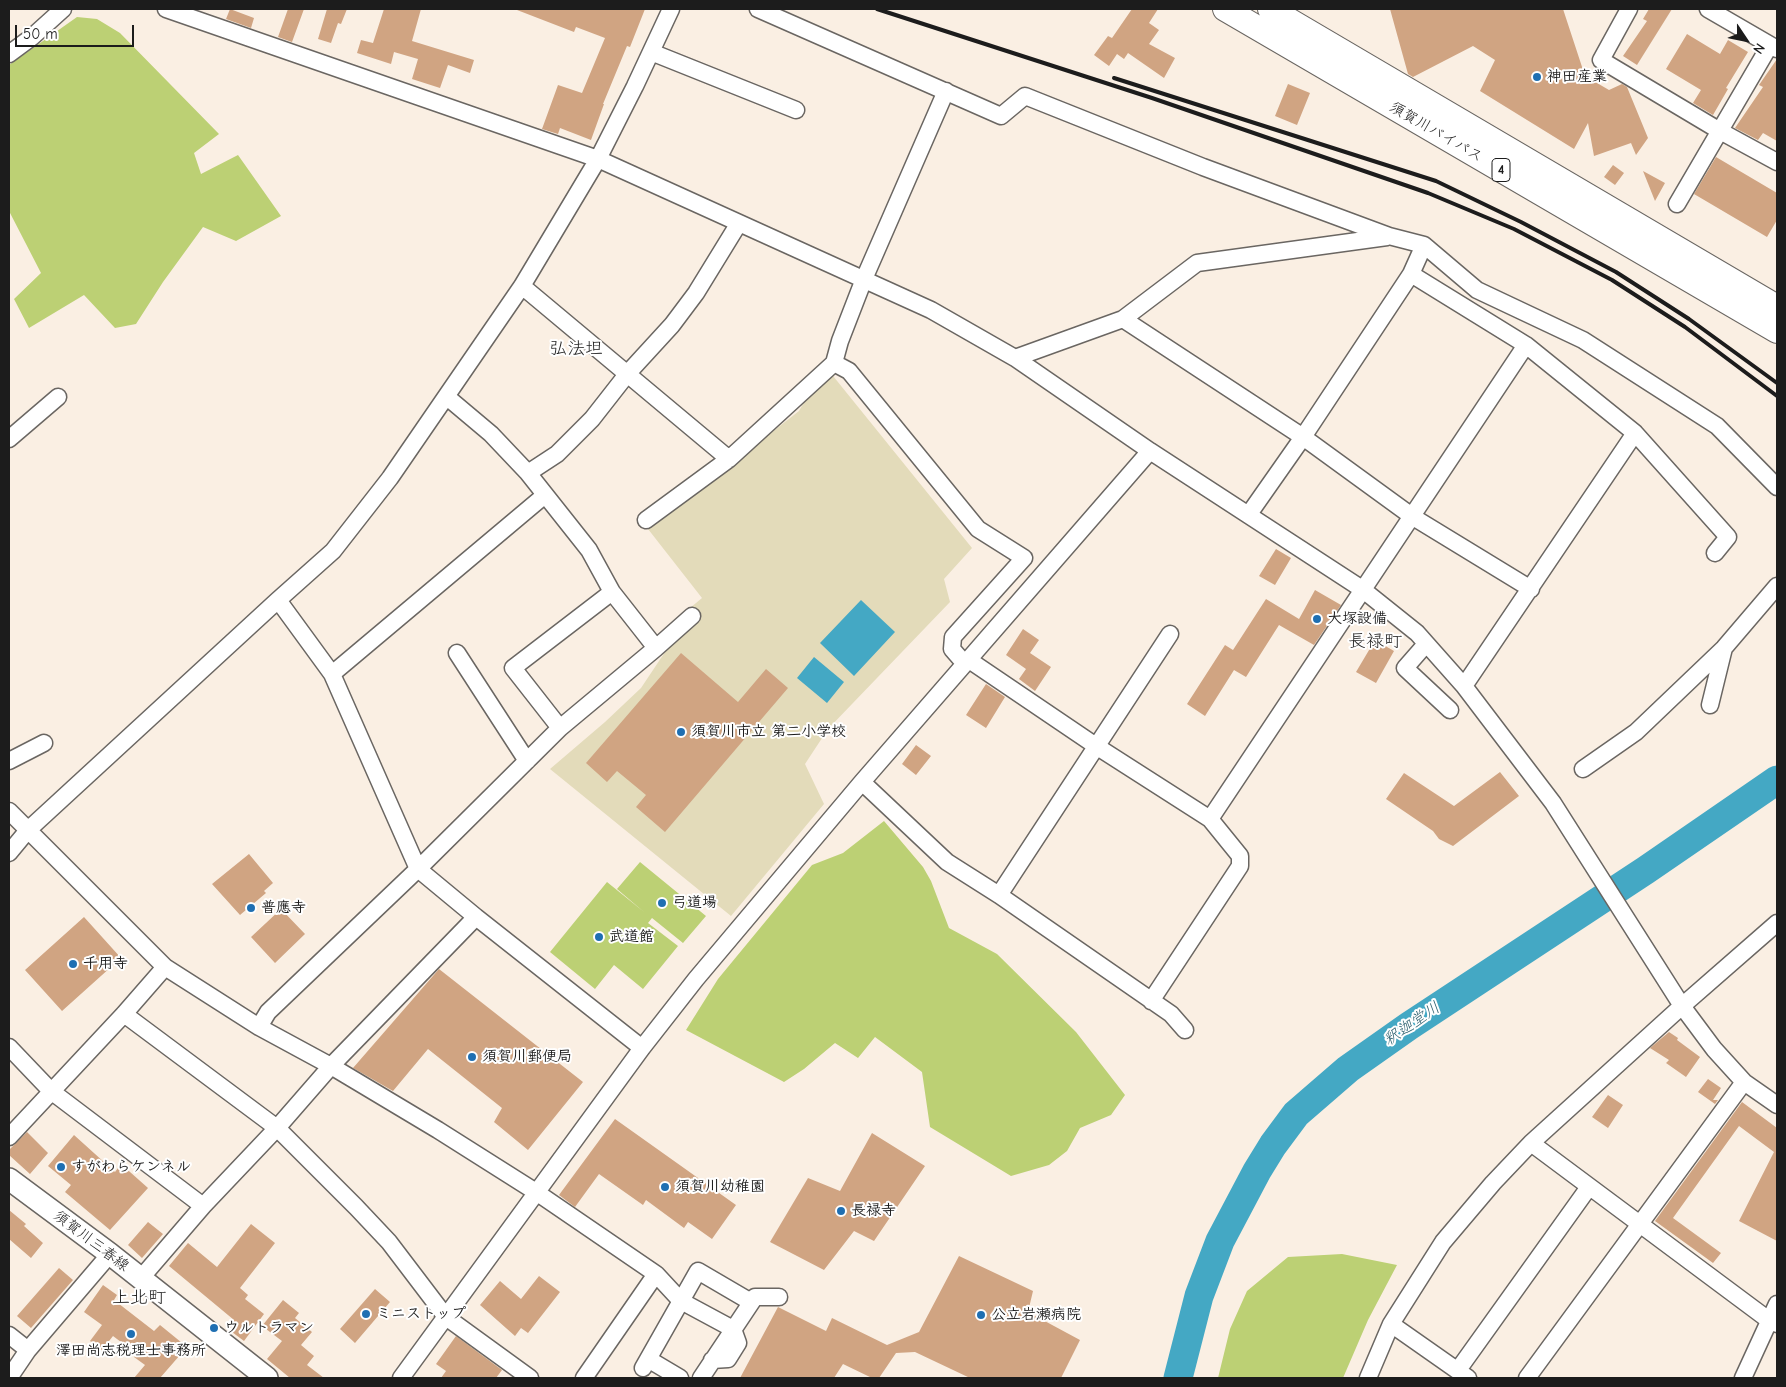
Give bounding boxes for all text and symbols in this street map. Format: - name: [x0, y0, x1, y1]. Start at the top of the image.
- scale bar: [18, 15, 136, 47]
- north arrow: [1721, 15, 1771, 65]
- text: 50 m: [23, 25, 58, 43]
- text: N: [1749, 40, 1768, 57]
- place label: 神田産業: [1547, 68, 1607, 86]
- marker: 神田産業: [1531, 71, 1543, 83]
- street label: 須賀川バイパス: [1386, 98, 1486, 166]
- road number: 4: [1492, 158, 1510, 182]
- district label: 弘法坦: [549, 338, 603, 360]
- place label: 大塚設備: [1327, 610, 1387, 628]
- marker: 大塚設備: [1311, 613, 1323, 625]
- district label: 長禄町: [1348, 631, 1402, 653]
- place label: 須賀川市立 第二小学校: [691, 723, 846, 741]
- marker: 須賀川市立 第二小学校: [675, 726, 687, 738]
- place label: 弓道場: [672, 894, 717, 912]
- marker: 弓道場: [656, 897, 668, 909]
- place label: 普應寺: [261, 899, 306, 917]
- marker: 普應寺: [245, 902, 257, 914]
- place label: 武道館: [609, 928, 654, 946]
- marker: 武道館: [593, 931, 605, 943]
- place label: 千用寺: [83, 955, 128, 973]
- marker: 千用寺: [67, 958, 79, 970]
- water label: 釈迦堂川: [1380, 998, 1444, 1050]
- place label: 須賀川郵便局: [482, 1048, 572, 1066]
- marker: 須賀川郵便局: [466, 1051, 478, 1063]
- place label: すがわらケンネル: [71, 1158, 191, 1176]
- marker: すがわらケンネル: [55, 1161, 67, 1173]
- place label: 須賀川幼稚園: [675, 1178, 765, 1196]
- marker: 須賀川幼稚園: [659, 1181, 671, 1193]
- place label: 長禄寺: [851, 1202, 896, 1220]
- marker: 長禄寺: [835, 1205, 847, 1217]
- street label: 須賀川三春線: [50, 1207, 132, 1275]
- district label: 上北町: [112, 1287, 166, 1309]
- place label: ミニストップ: [376, 1305, 466, 1323]
- place label: 公立岩瀬病院: [991, 1306, 1081, 1324]
- marker: ミニストップ: [360, 1308, 372, 1320]
- marker: 公立岩瀬病院: [975, 1309, 987, 1321]
- place label: ウルトラマン: [224, 1319, 314, 1337]
- marker: ウルトラマン: [208, 1322, 220, 1334]
- marker: 澤田尚志税理士事務所: [125, 1328, 137, 1340]
- place label: 澤田尚志税理士事務所: [56, 1342, 206, 1360]

